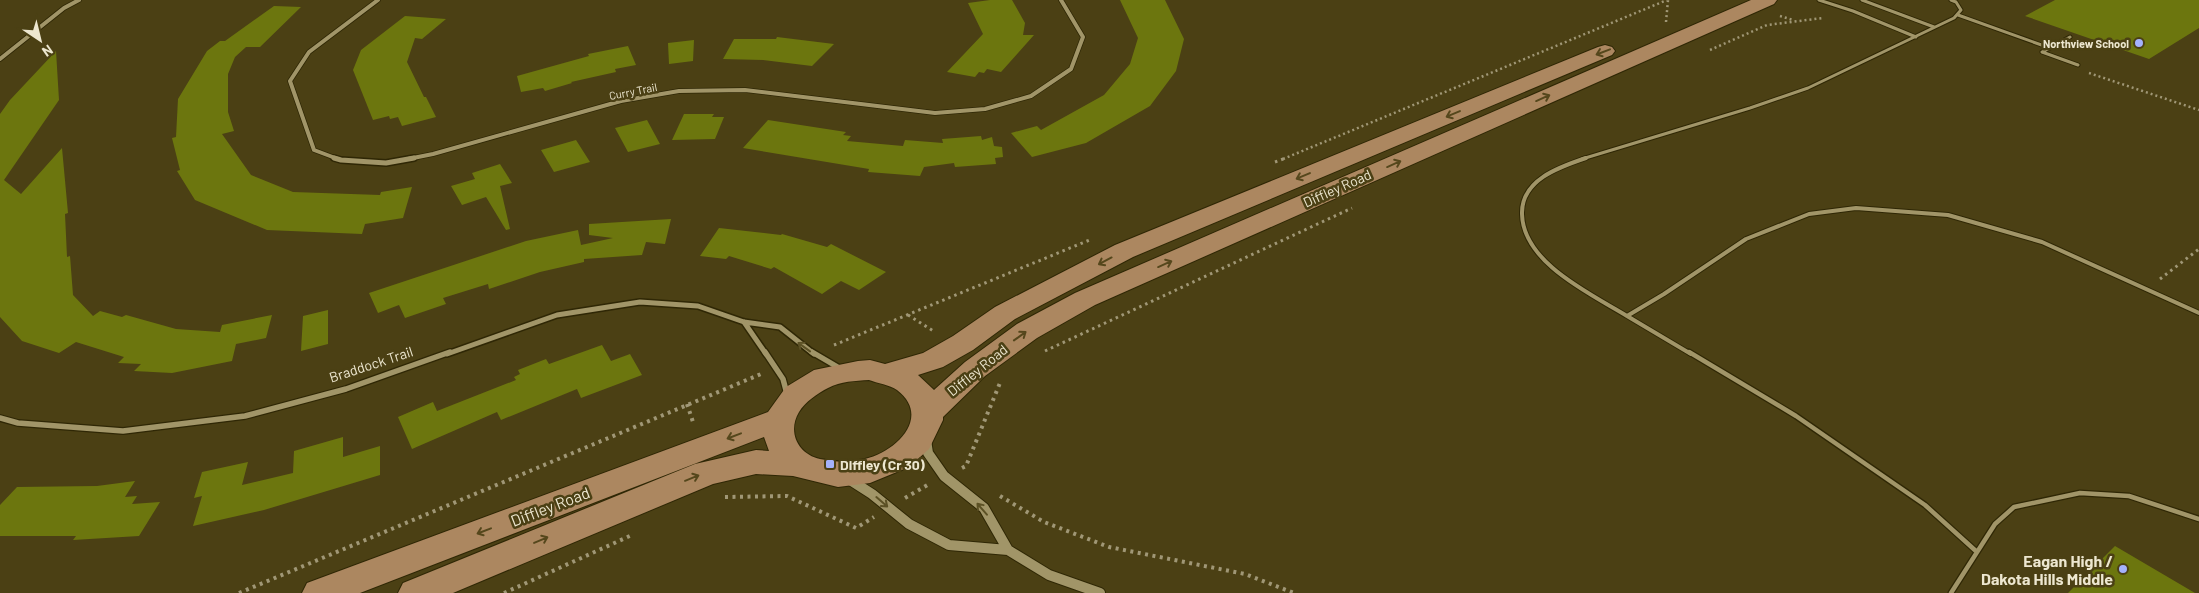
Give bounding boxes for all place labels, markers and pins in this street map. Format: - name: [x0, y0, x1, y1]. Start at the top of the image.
- place label: Northview School: [2043, 37, 2129, 50]
- marker: Northview School: [2133, 37, 2145, 49]
- place label: Diffley (Cr 30): [840, 456, 925, 473]
- marker: Diffley (Cr 30): [824, 458, 836, 470]
- place label: Eagan High / Dakota Hills Middle: [1981, 551, 2113, 588]
- marker: Eagan High / Dakota Hills Middle: [2117, 563, 2129, 575]

